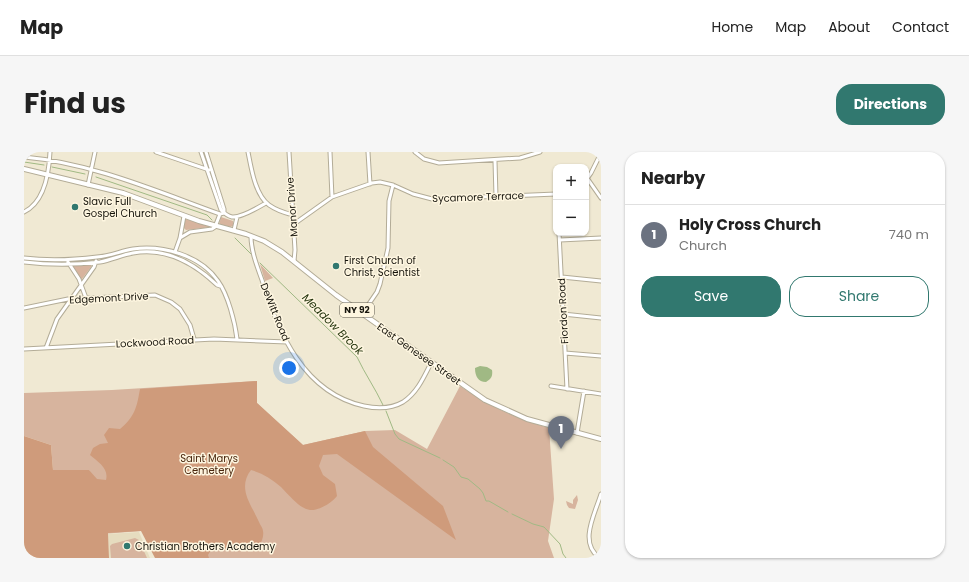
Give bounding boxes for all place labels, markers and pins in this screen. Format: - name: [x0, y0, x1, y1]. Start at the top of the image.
- place label: Slavic Full Gospel Church: [83, 194, 157, 221]
- marker: Slavic Full Gospel Church: [70, 202, 80, 212]
- place label: First Church of Christ, Scientist: [344, 253, 420, 280]
- marker: First Church of Christ, Scientist: [331, 261, 341, 271]
- pin: 1: [548, 416, 574, 449]
- place label: Christian Brothers Academy: [135, 539, 275, 554]
- marker: Christian Brothers Academy: [122, 541, 132, 551]

